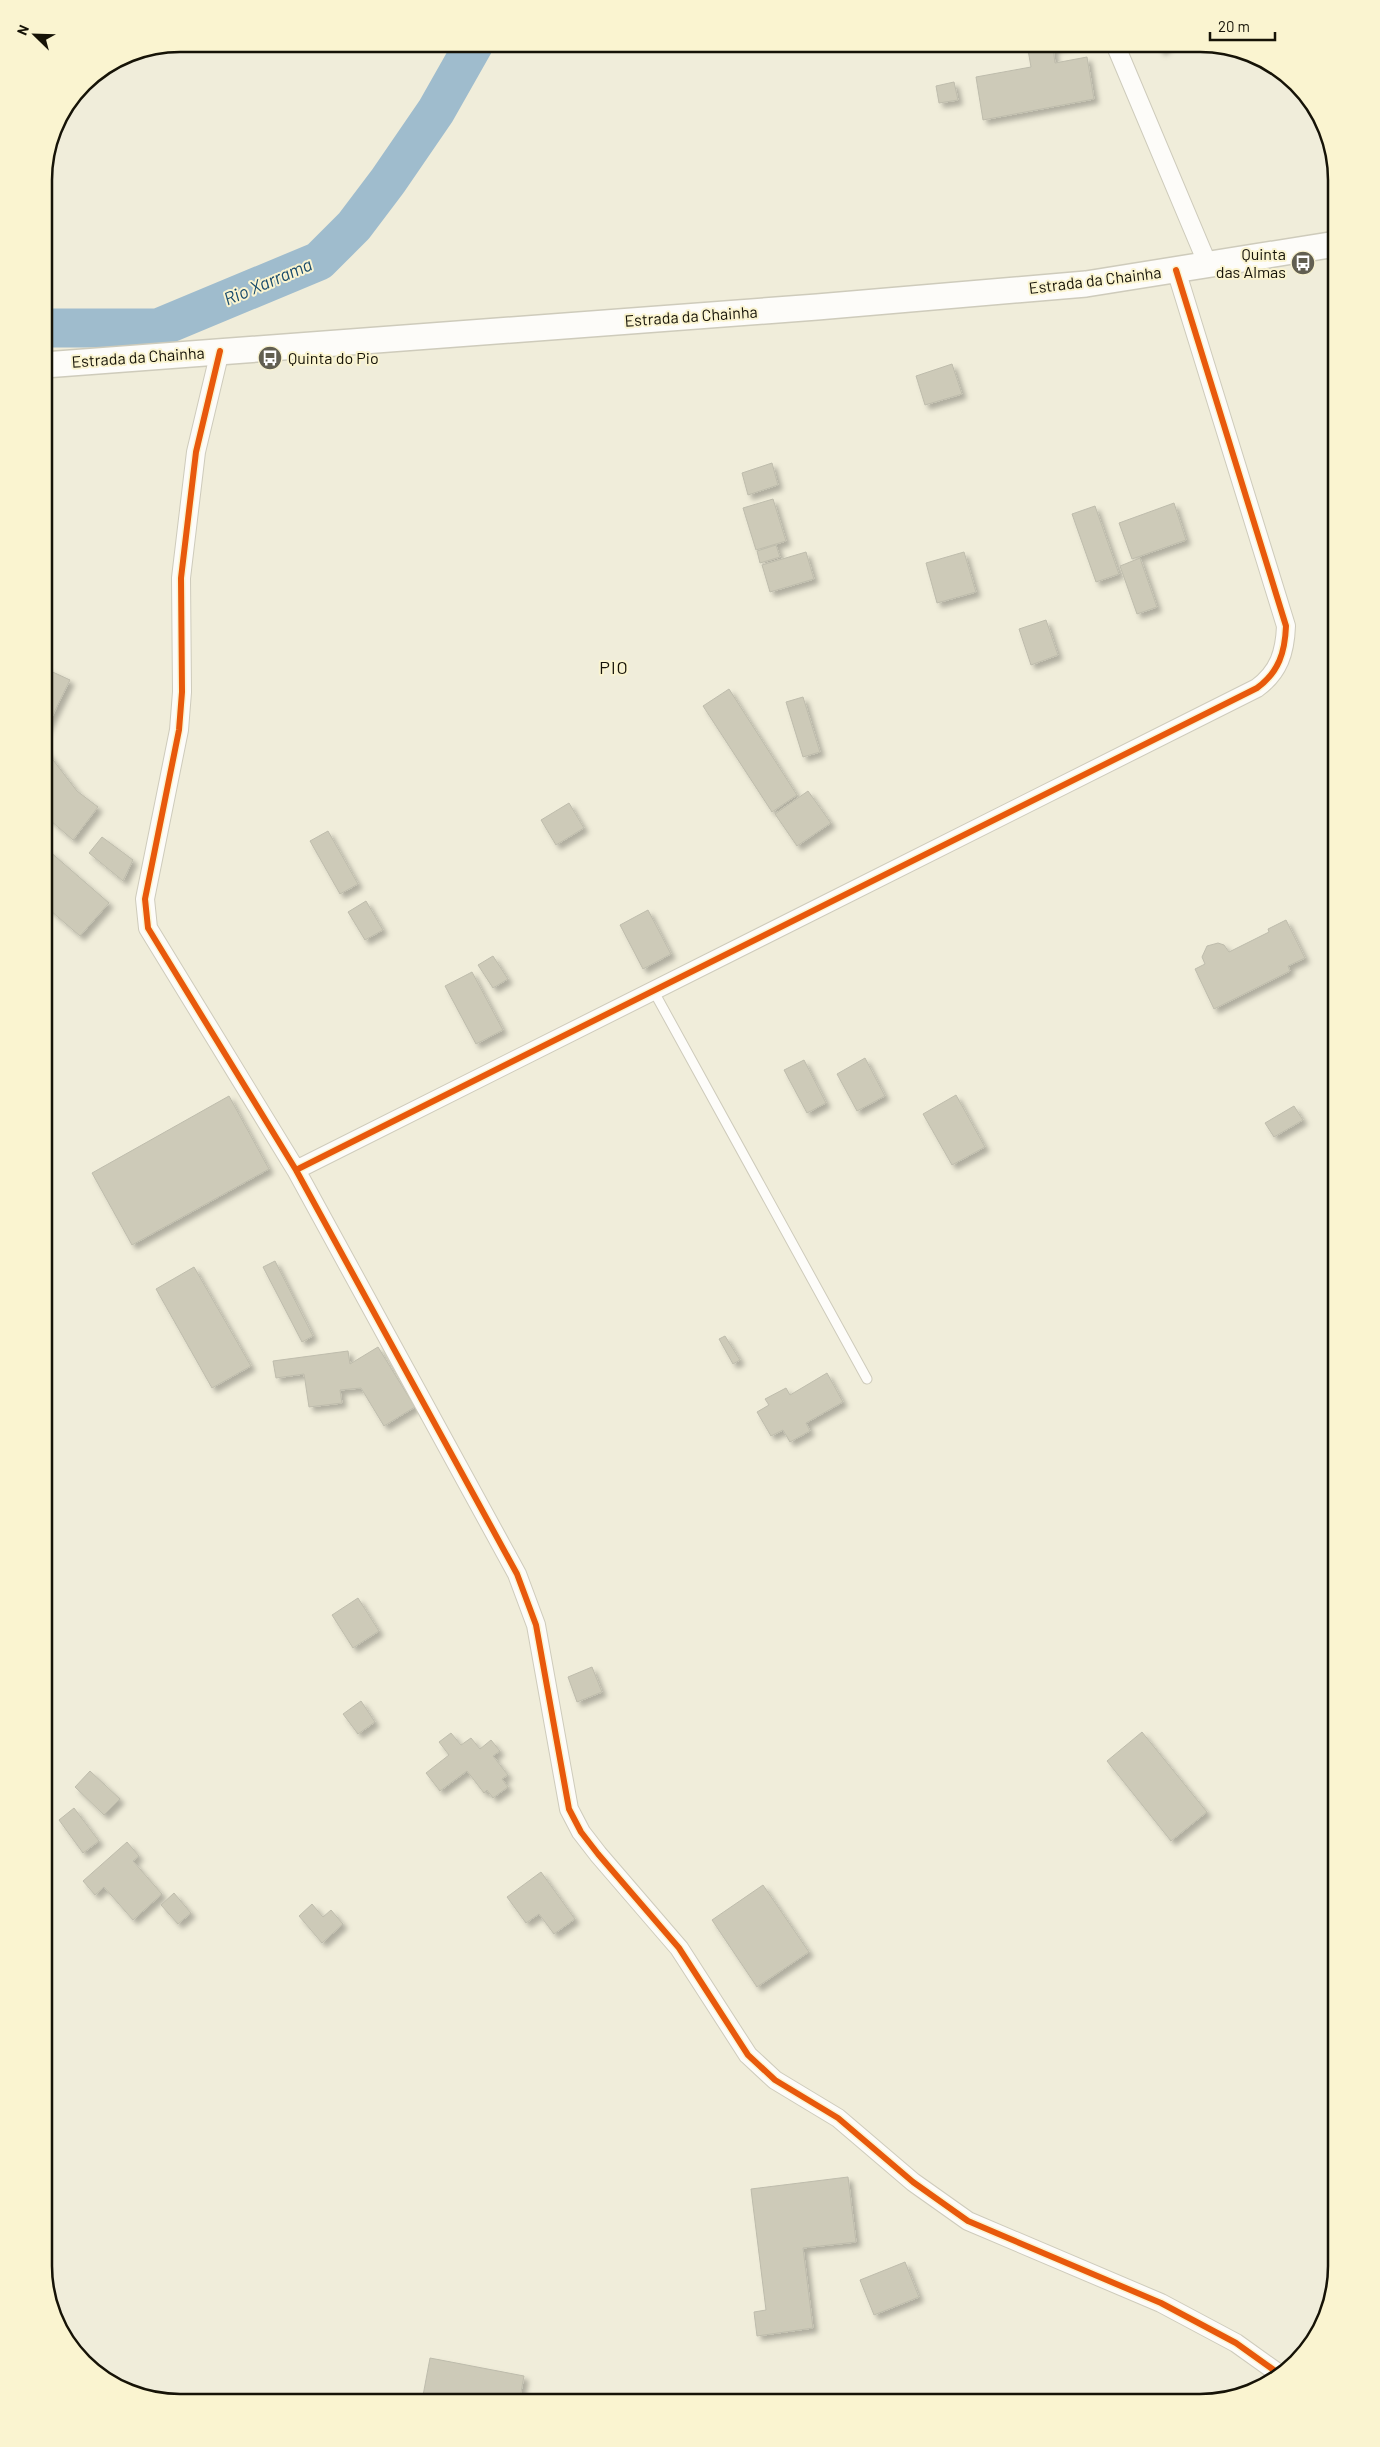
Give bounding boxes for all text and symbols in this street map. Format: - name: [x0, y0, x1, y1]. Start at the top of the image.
- north arrow: [10, 10, 60, 60]
- scale bar: [1210, 10, 1275, 42]
- text: 20 m: [1218, 17, 1250, 35]
- text: N: [13, 22, 32, 37]
- place label: Quinta das Almas: [1216, 244, 1286, 281]
- bus stop icon: Quinta das Almas: [1290, 250, 1316, 276]
- water label: Rio Xarrama: [220, 253, 315, 309]
- street label: Estrada da Chainha: [1028, 262, 1162, 297]
- street label: Estrada da Chainha: [624, 301, 758, 330]
- street label: Estrada da Chainha: [71, 342, 205, 371]
- bus stop icon: Quinta do Pio: [257, 345, 283, 371]
- place label: Quinta do Pio: [288, 348, 379, 367]
- district label: PIO: [599, 656, 629, 678]

